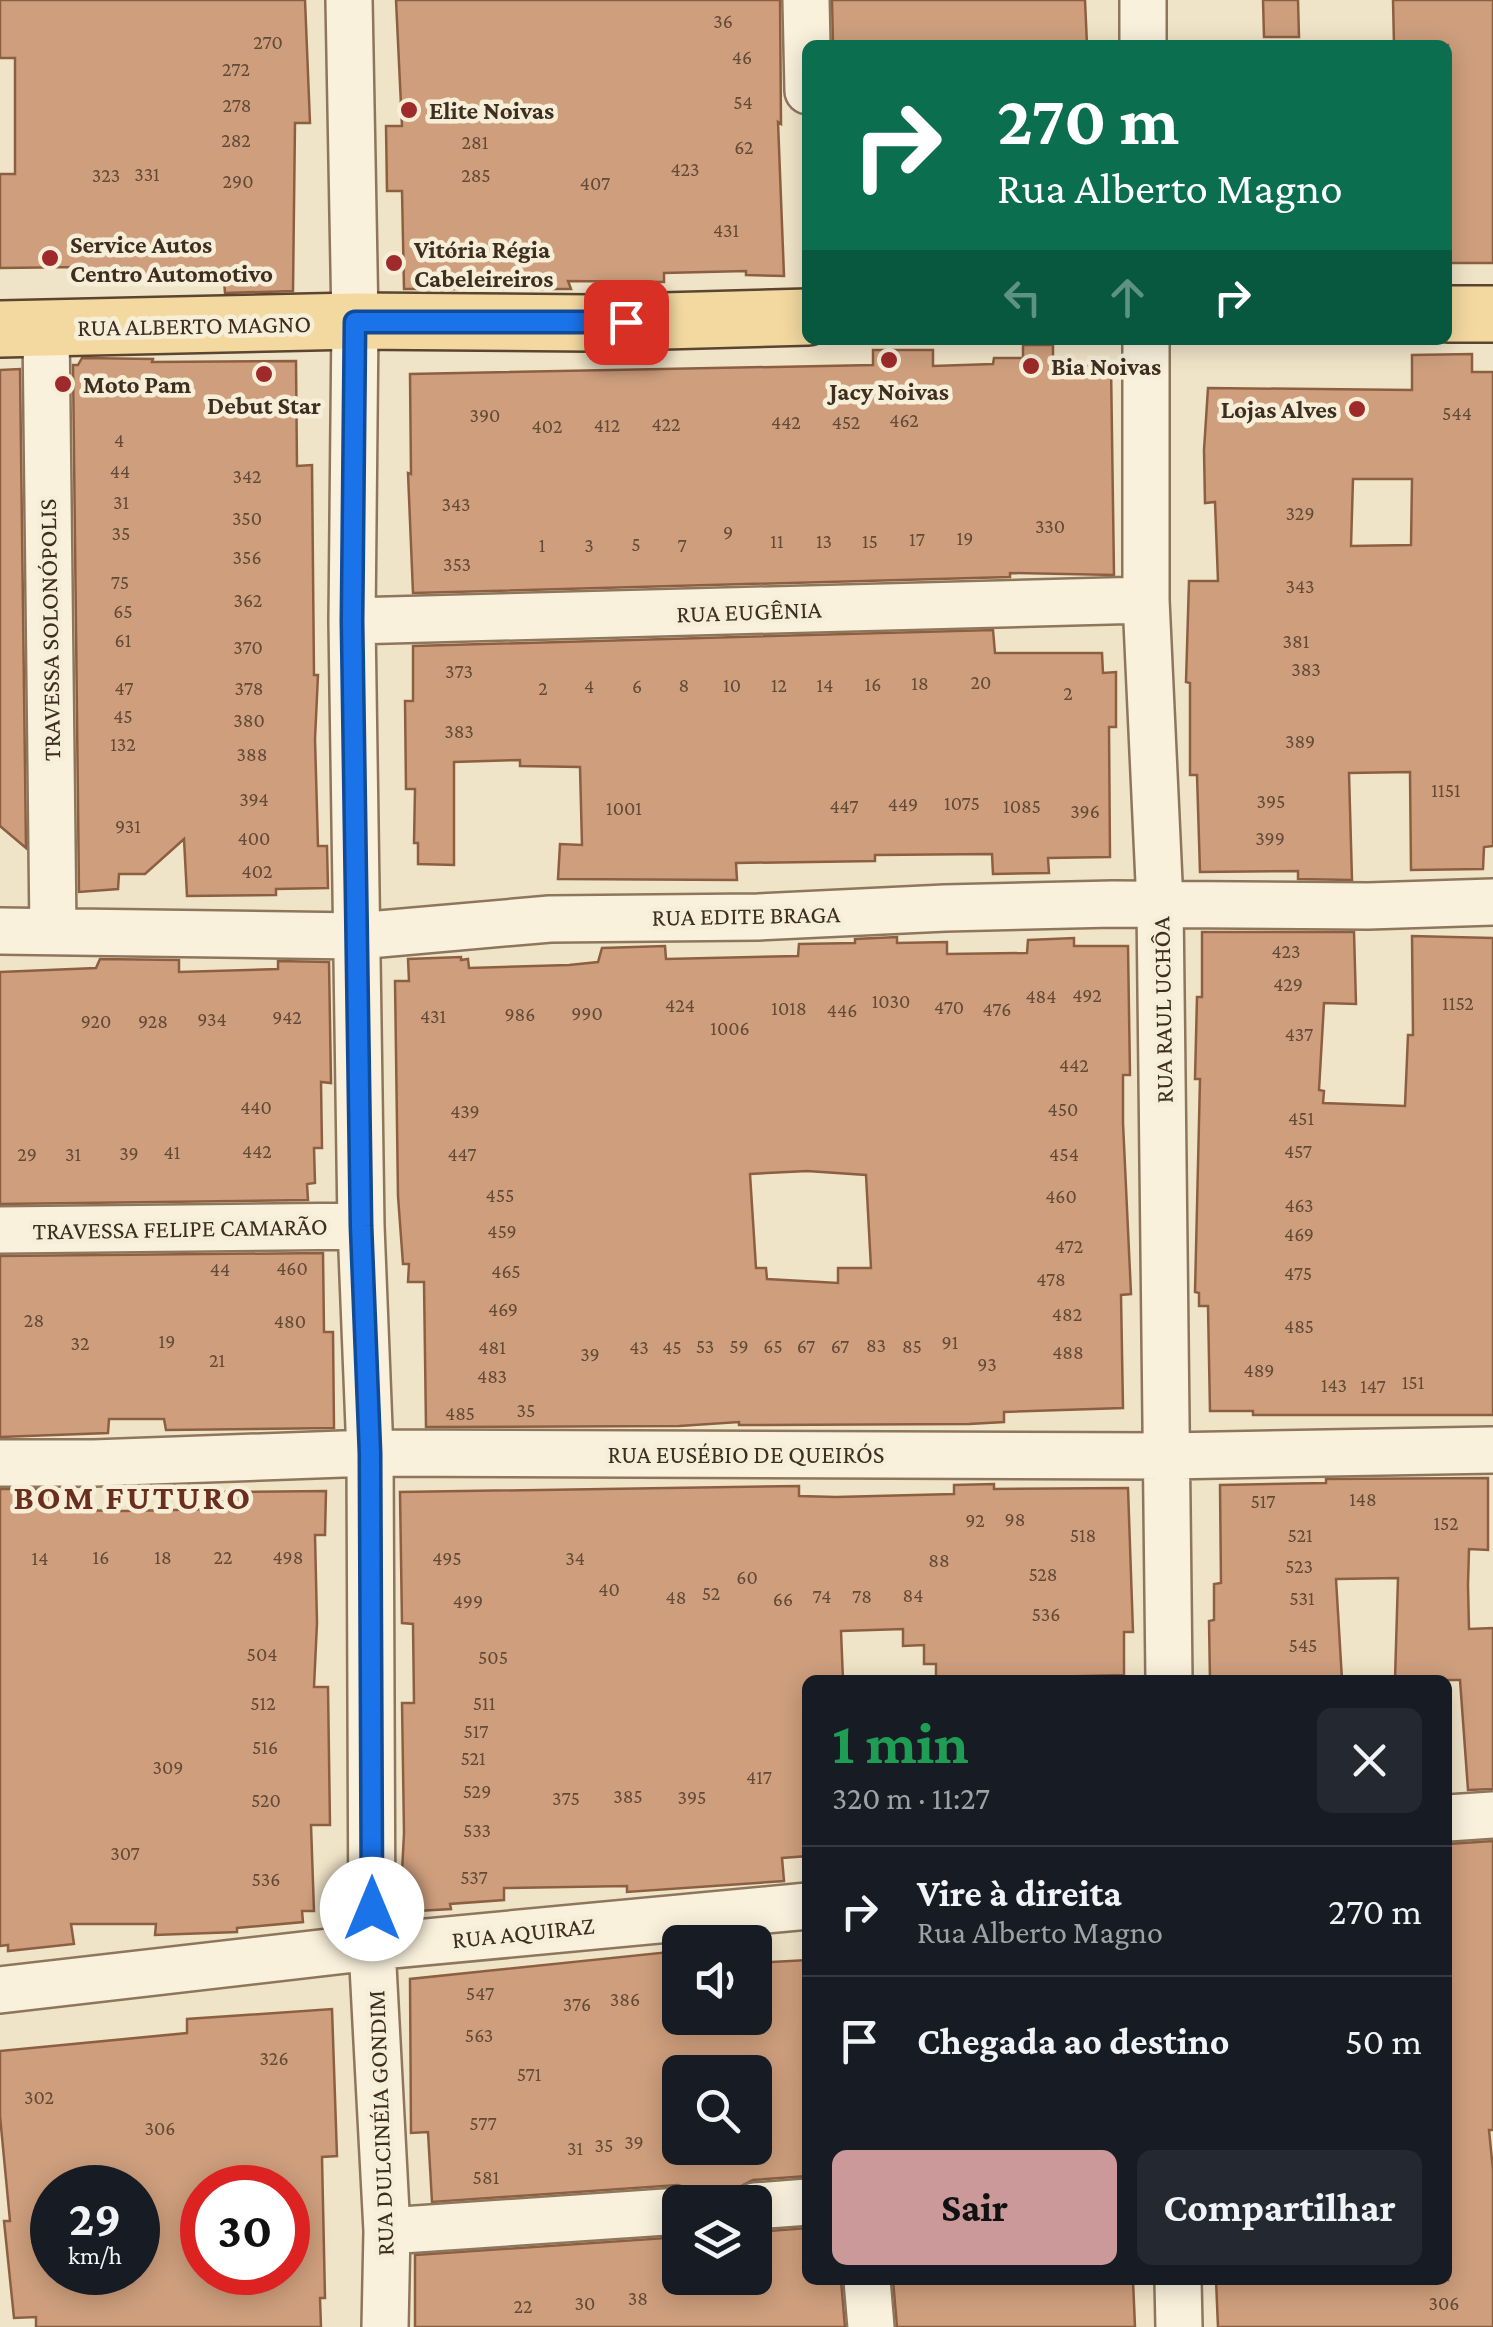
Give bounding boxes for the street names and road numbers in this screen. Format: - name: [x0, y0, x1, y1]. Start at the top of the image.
- street label: RUA ALBERTO MAGNO: [77, 310, 311, 341]
- street label: TRAVESSA SOLONÓPOLIS: [34, 499, 65, 761]
- street label: RUA EUGÊNIA: [676, 595, 823, 628]
- street label: RUA EDITE BRAGA: [651, 900, 841, 931]
- street label: RUA RAUL UCHÔA: [1147, 916, 1178, 1104]
- street label: TRAVESSA FELIPE CAMARÃO: [32, 1212, 328, 1245]
- street label: RUA EUSÉBIO DE QUEIRÓS: [608, 1441, 884, 1468]
- street label: RUA AQUIRAZ: [450, 1912, 596, 1953]
- street label: RUA DULCINÉIA GONDIM: [362, 1989, 399, 2256]

